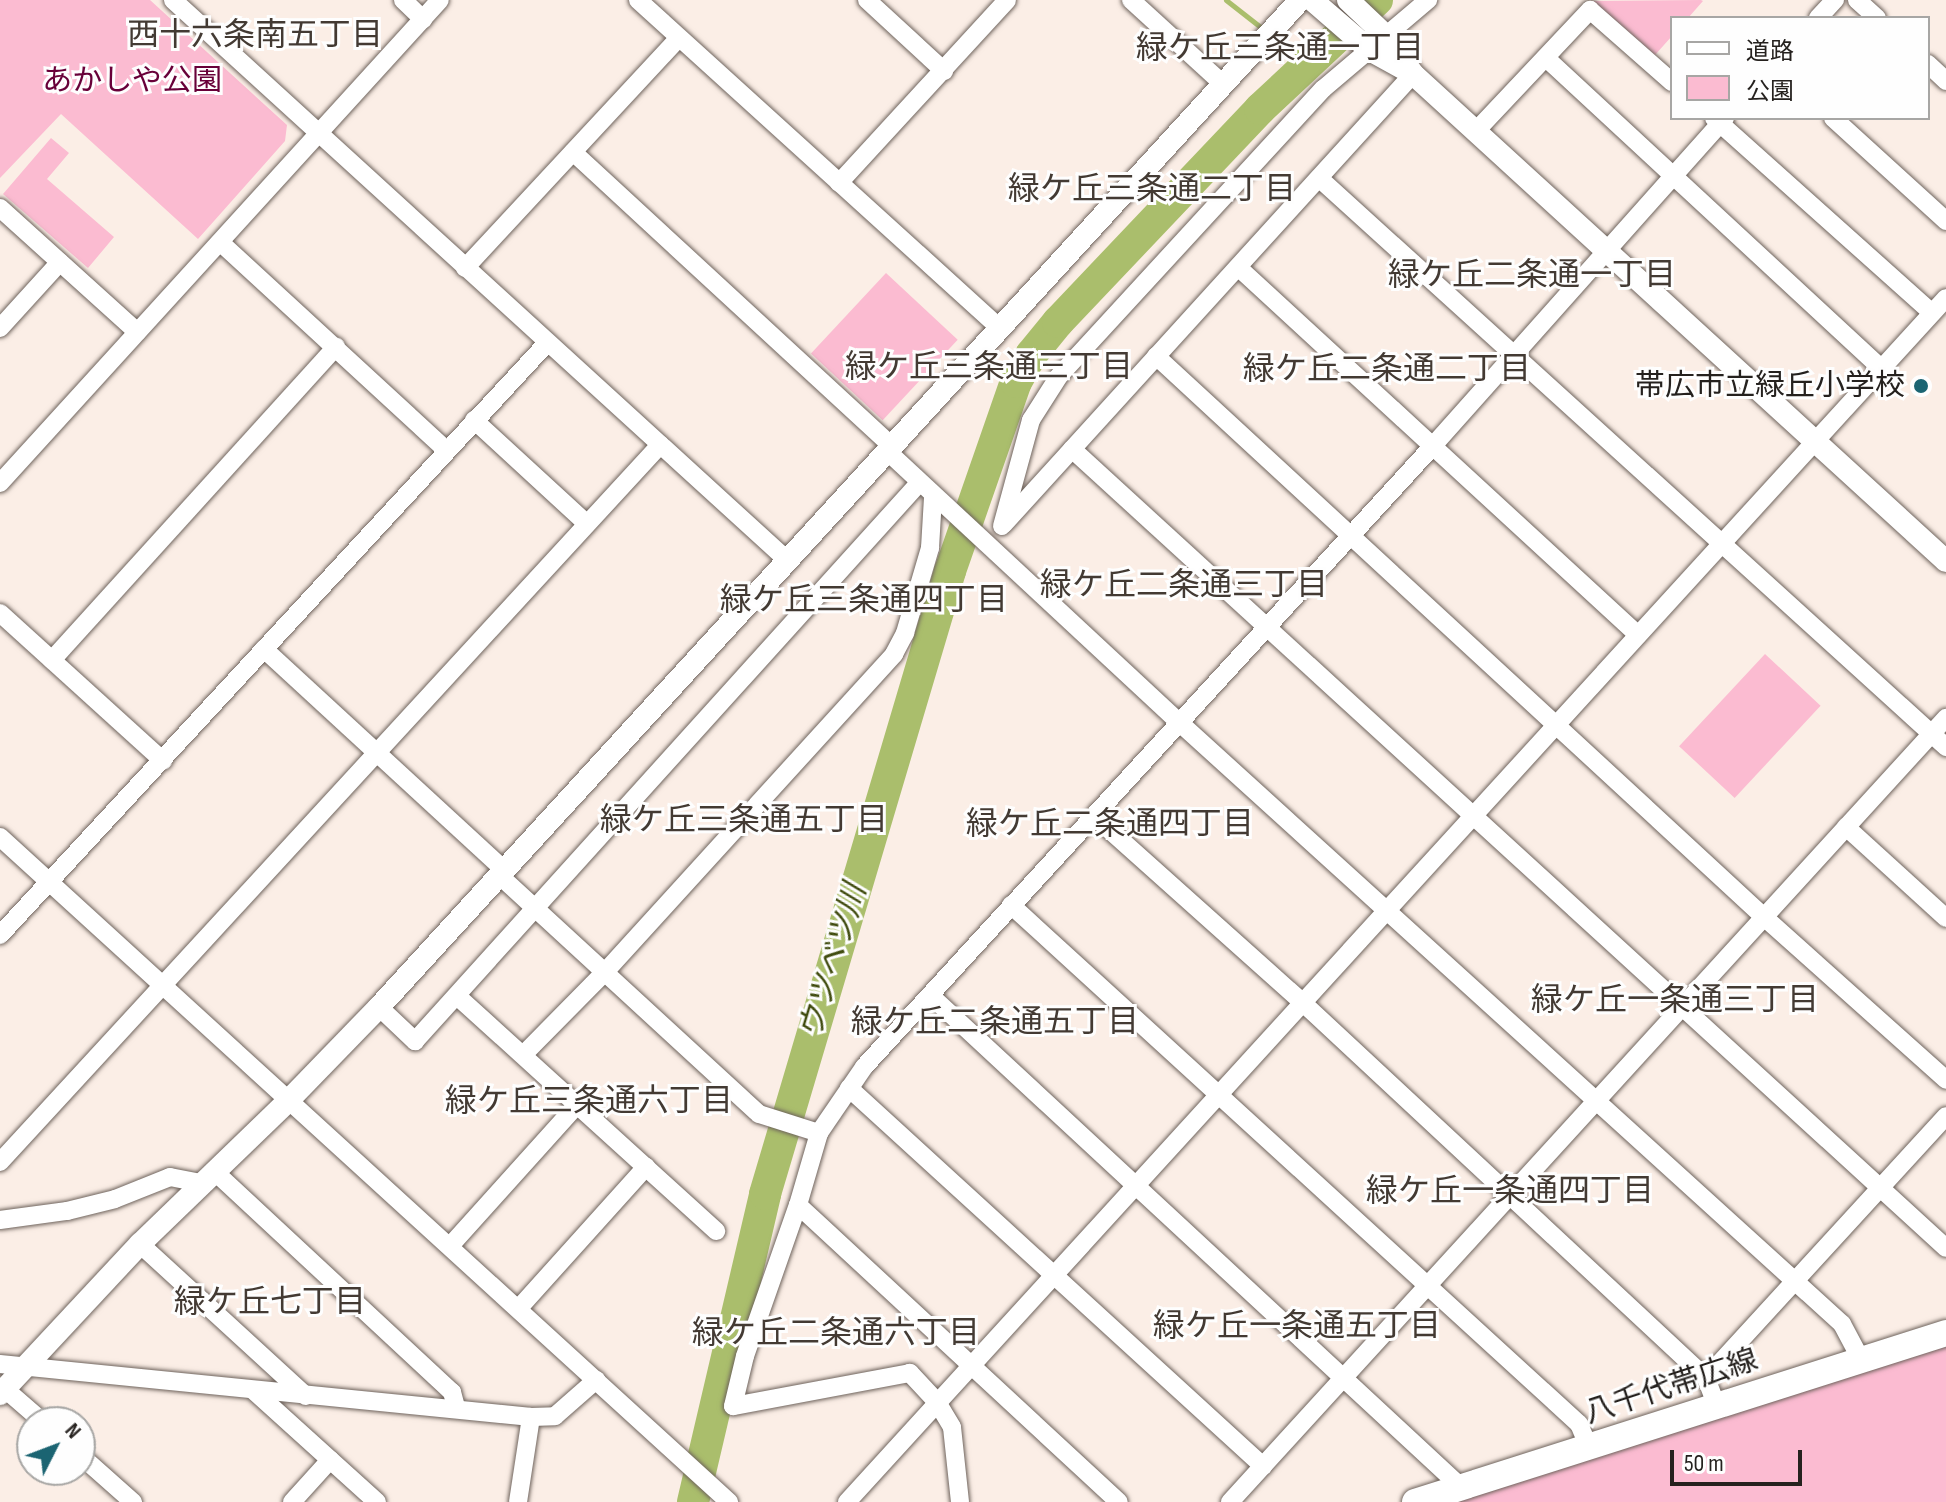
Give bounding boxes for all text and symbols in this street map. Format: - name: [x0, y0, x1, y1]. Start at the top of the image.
- legend: [1670, 16, 1930, 120]
- district label: 西十六条南五丁目: [127, 17, 383, 55]
- district label: 緑ケ丘三条通一丁目: [1136, 30, 1424, 68]
- text: 道路: [1746, 37, 1794, 66]
- park label: あかしや公園: [42, 63, 222, 99]
- text: 公園: [1746, 77, 1794, 106]
- district label: 緑ケ丘三条通二丁目: [1008, 171, 1296, 209]
- district label: 緑ケ丘二条通一丁目: [1388, 257, 1676, 295]
- district label: 緑ケ丘三条通三丁目: [845, 349, 1133, 387]
- district label: 緑ケ丘二条通二丁目: [1243, 351, 1531, 389]
- place label: 帯広市立緑丘小学校: [1635, 368, 1905, 404]
- marker: 帯広市立緑丘小学校: [1912, 377, 1930, 395]
- district label: 緑ケ丘二条通三丁目: [1040, 567, 1328, 605]
- district label: 緑ケ丘三条通四丁目: [720, 582, 1008, 620]
- district label: 緑ケ丘三条通五丁目: [600, 802, 888, 840]
- district label: 緑ケ丘二条通四丁目: [966, 806, 1254, 844]
- water label: ウツベツ川: [792, 880, 876, 1044]
- district label: 緑ケ丘一条通三丁目: [1531, 982, 1819, 1020]
- district label: 緑ケ丘二条通五丁目: [851, 1004, 1139, 1042]
- district label: 緑ケ丘三条通六丁目: [445, 1083, 733, 1121]
- district label: 緑ケ丘一条通四丁目: [1366, 1173, 1654, 1211]
- district label: 緑ケ丘七丁目: [174, 1284, 366, 1322]
- district label: 緑ケ丘一条通五丁目: [1153, 1308, 1441, 1346]
- district label: 緑ケ丘二条通六丁目: [692, 1315, 980, 1353]
- street label: 八千代帯広線: [1580, 1342, 1762, 1432]
- north arrow: [16, 1406, 96, 1486]
- text: N: [59, 1418, 87, 1444]
- scale bar: [1674, 1434, 1806, 1484]
- text: 50 m: [1684, 1449, 1724, 1478]

